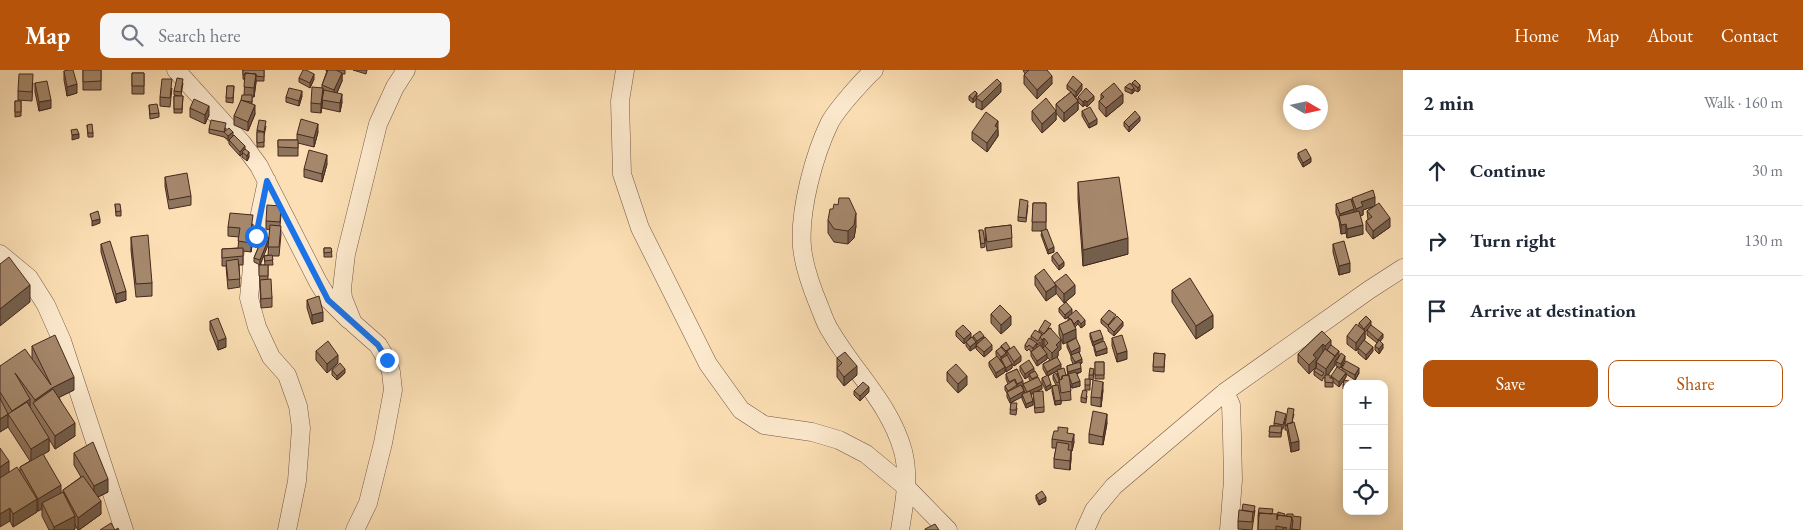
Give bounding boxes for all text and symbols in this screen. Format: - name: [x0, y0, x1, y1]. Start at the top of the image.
- search box: [100, 13, 450, 58]
- text: Map: [25, 20, 70, 51]
- icon: search: [118, 21, 146, 49]
- text: Search here: [158, 23, 241, 48]
- text: Home: [1514, 24, 1559, 47]
- text: Map: [1587, 24, 1619, 47]
- text: About: [1647, 24, 1693, 47]
- text: Contact: [1721, 24, 1778, 47]
- north arrow: [1283, 85, 1328, 130]
- text: 2 min: [1423, 89, 1474, 116]
- text: Walk · 160 m: [1704, 92, 1783, 113]
- icon: ahead: [1423, 157, 1451, 185]
- text: Continue: [1470, 158, 1545, 183]
- text: 30 m: [1752, 160, 1783, 181]
- route start: [245, 225, 268, 248]
- icon: right: [1423, 227, 1451, 255]
- text: Turn right: [1470, 228, 1556, 253]
- text: 130 m: [1744, 230, 1783, 251]
- icon: arrive: [1423, 297, 1451, 325]
- text: Arrive at destination: [1470, 298, 1636, 323]
- route end: [376, 349, 399, 372]
- button: Save: [1423, 360, 1598, 407]
- button: Share: [1608, 360, 1783, 407]
- map controls: [1343, 380, 1388, 515]
- button: +: [1343, 380, 1388, 425]
- button: −: [1343, 425, 1388, 470]
- button: locate: [1343, 470, 1388, 515]

